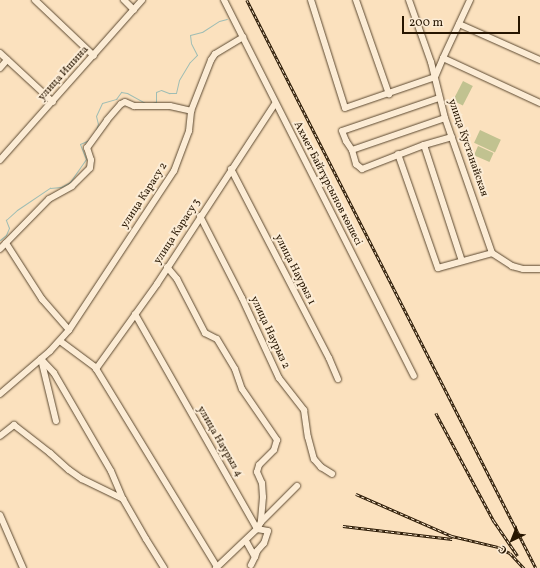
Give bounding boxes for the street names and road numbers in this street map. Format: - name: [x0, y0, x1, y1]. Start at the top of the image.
- street label: улица Ишина: [36, 44, 92, 104]
- street label: улица Кустанайская: [444, 98, 490, 198]
- street label: Ахмет Байтұрсынов көшесі: [290, 120, 364, 248]
- street label: улица Карасу 2: [119, 160, 171, 232]
- street label: улица Карасу 3: [152, 197, 204, 267]
- street label: улица Наурыз 1: [271, 233, 317, 307]
- street label: улица Наурыз 2: [246, 294, 292, 372]
- street label: улица Наурыз 4: [193, 404, 245, 480]

